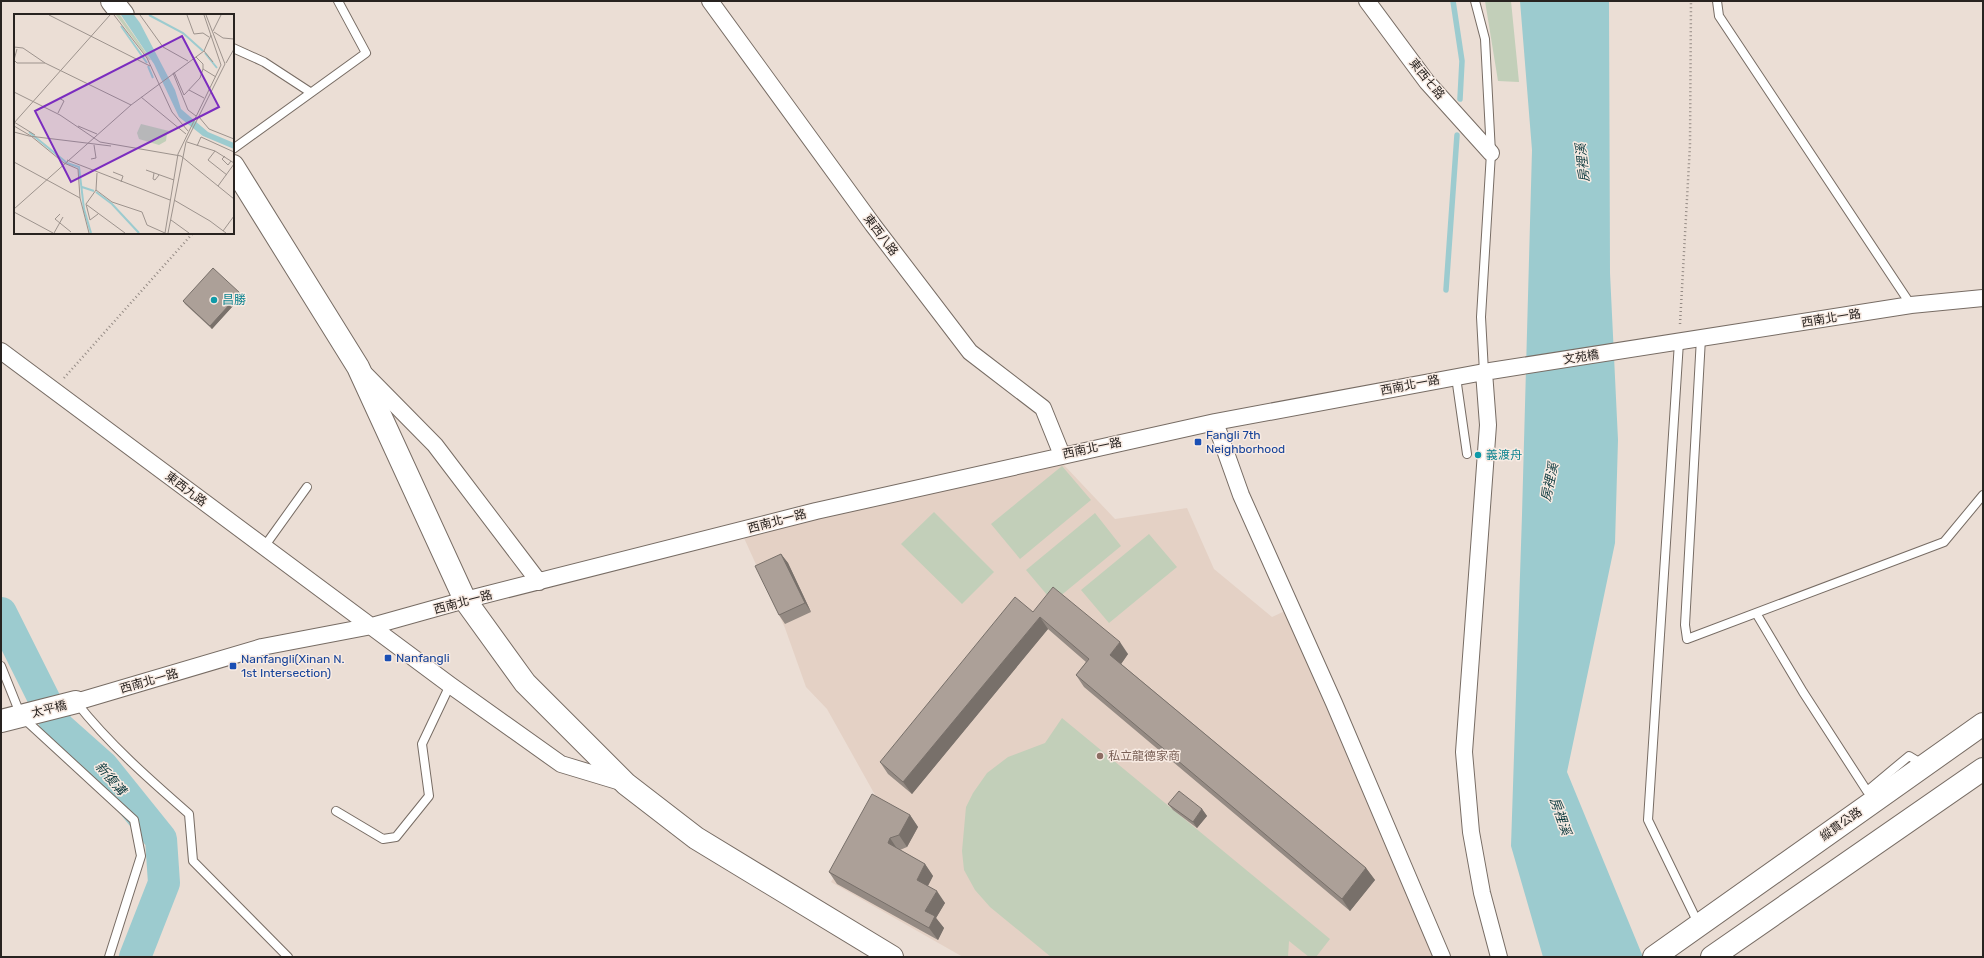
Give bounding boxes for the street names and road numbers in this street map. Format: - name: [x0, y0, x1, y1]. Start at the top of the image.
- street label: 東西七路: [1406, 56, 1448, 102]
- street label: 東西八路: [861, 212, 901, 258]
- street label: 西南北一路: [1800, 306, 1862, 330]
- street label: 文苑橋: [1562, 347, 1600, 367]
- street label: 西南北一路: [1379, 372, 1441, 398]
- street label: 西南北一路: [1061, 435, 1123, 461]
- street label: 東西九路: [163, 469, 209, 509]
- street label: 西南北一路: [746, 506, 808, 536]
- street label: 西南北一路: [432, 587, 494, 617]
- street label: 西南北一路: [118, 666, 180, 696]
- street label: 太平橋: [30, 698, 68, 720]
- street label: 縱貫公路: [1817, 804, 1865, 844]

